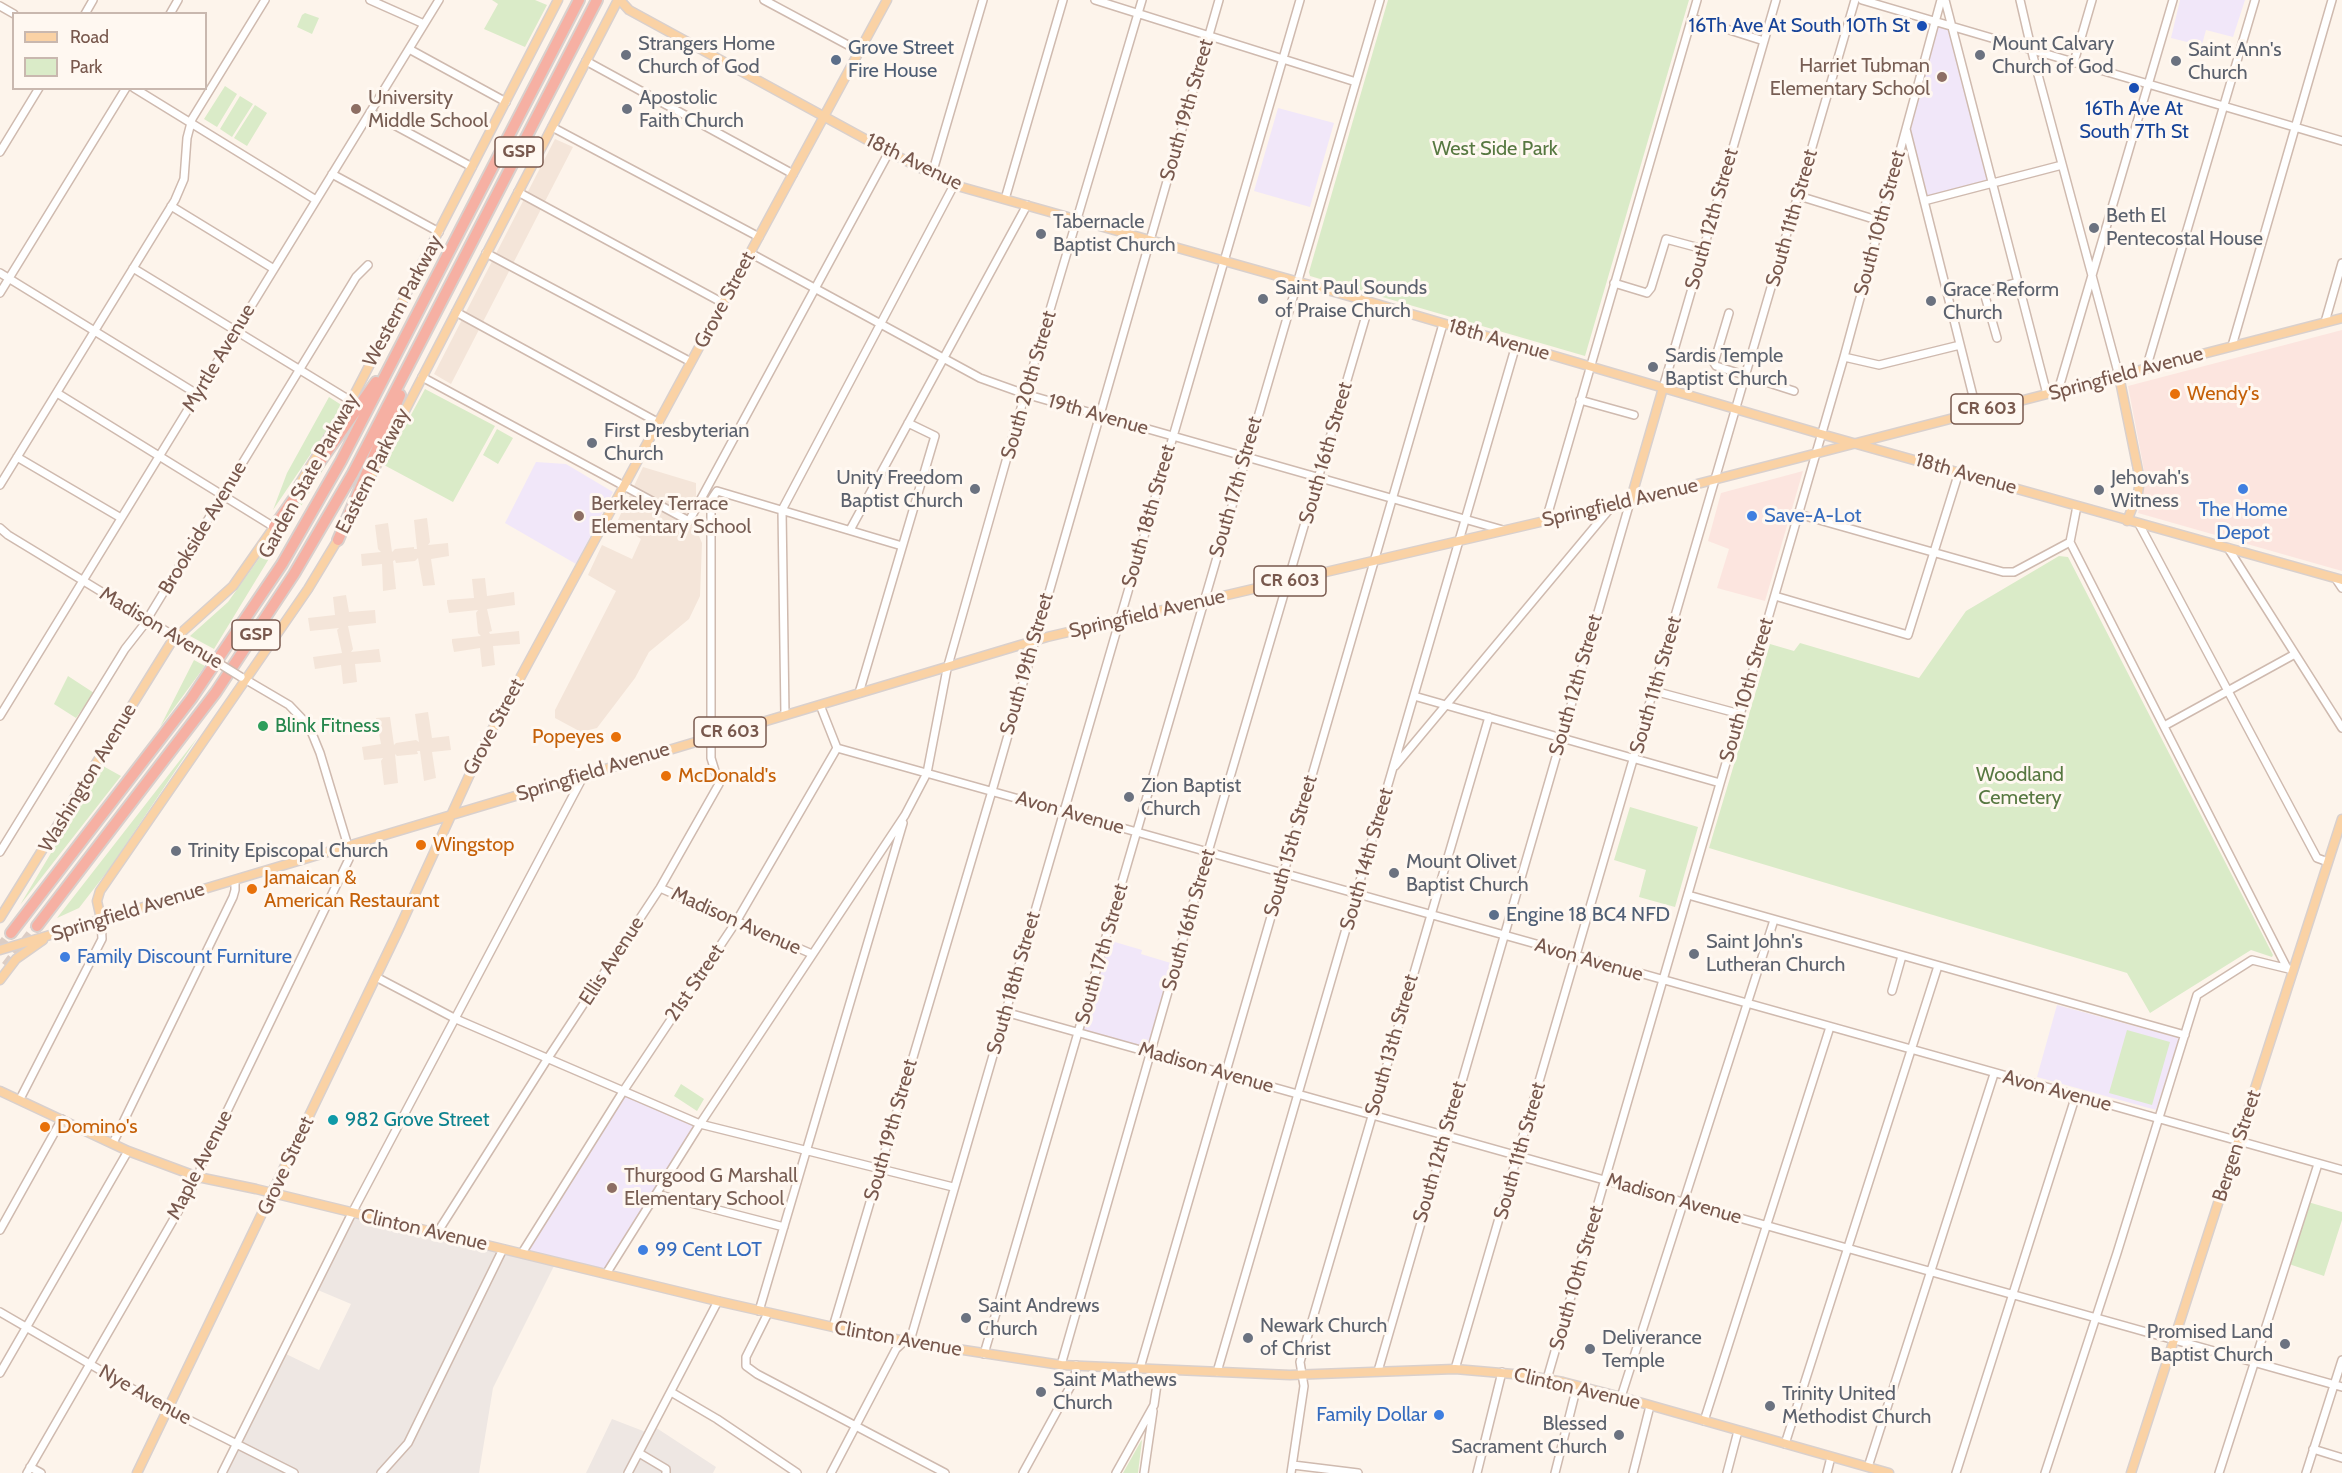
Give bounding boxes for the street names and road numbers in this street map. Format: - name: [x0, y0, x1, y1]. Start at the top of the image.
- street label: South 19th Street: [1155, 36, 1219, 184]
- street label: 18th Avenue: [862, 128, 966, 196]
- road number: GSP: [495, 137, 543, 167]
- street label: South 12th Street: [1680, 146, 1744, 292]
- street label: South 11th Street: [1761, 147, 1823, 289]
- street label: South 10th Street: [1849, 148, 1911, 298]
- street label: Western Parkway: [358, 231, 448, 371]
- street label: Grove Street: [690, 248, 760, 352]
- street label: Myrtle Avenue: [177, 300, 261, 416]
- street label: South 20th Street: [996, 308, 1062, 462]
- street label: 18th Avenue: [1446, 314, 1552, 366]
- street label: Springfield Avenue: [2046, 342, 2206, 406]
- street label: South 16th Street: [1294, 379, 1358, 527]
- street label: Garden State Parkway: [254, 389, 364, 563]
- street label: 19th Avenue: [1045, 389, 1151, 441]
- road number: CR 603: [1951, 394, 2023, 424]
- street label: Eastern Parkway: [331, 404, 415, 538]
- street label: South 17th Street: [1204, 414, 1268, 560]
- street label: South 18th Street: [1117, 442, 1181, 590]
- street label: 18th Avenue: [1913, 448, 2019, 500]
- street label: Brookside Avenue: [154, 457, 252, 599]
- street label: Springfield Avenue: [1540, 473, 1700, 533]
- road number: CR 603: [1254, 566, 1326, 596]
- street label: Madison Avenue: [95, 582, 227, 674]
- street label: Springfield Avenue: [1067, 584, 1227, 644]
- street label: South 19th Street: [995, 590, 1059, 738]
- street label: South 12th Street: [1544, 612, 1608, 758]
- street label: South 11th Street: [1625, 614, 1687, 756]
- street label: South 10th Street: [1715, 615, 1779, 765]
- road number: GSP: [232, 620, 280, 650]
- street label: Grove Street: [459, 675, 529, 779]
- street label: Washington Avenue: [34, 699, 142, 857]
- road number: CR 603: [694, 717, 766, 747]
- street label: Springfield Avenue: [513, 737, 673, 807]
- street label: South 15th Street: [1259, 772, 1323, 920]
- street label: South 14th Street: [1335, 785, 1399, 933]
- street label: Avon Avenue: [1013, 786, 1127, 840]
- street label: South 16th Street: [1157, 846, 1221, 994]
- street label: Springfield Avenue: [48, 877, 208, 947]
- street label: South 17th Street: [1070, 881, 1134, 1027]
- street label: Madison Avenue: [667, 882, 805, 960]
- street label: South 18th Street: [982, 909, 1046, 1057]
- street label: Ellis Avenue: [574, 912, 650, 1010]
- street label: Avon Avenue: [1532, 933, 1646, 987]
- street label: 21st Street: [660, 940, 730, 1026]
- street label: South 13th Street: [1360, 971, 1424, 1119]
- street label: Madison Avenue: [1136, 1037, 1276, 1099]
- street label: South 19th Street: [859, 1056, 923, 1204]
- street label: Avon Avenue: [2000, 1065, 2114, 1117]
- street label: South 12th Street: [1408, 1079, 1472, 1225]
- street label: South 11th Street: [1489, 1080, 1551, 1222]
- street label: Bergen Street: [2208, 1087, 2266, 1205]
- street label: Maple Avenue: [162, 1106, 238, 1224]
- street label: Grove Street: [253, 1113, 319, 1219]
- street label: Madison Avenue: [1604, 1168, 1744, 1230]
- street label: South 10th Street: [1545, 1203, 1609, 1353]
- street label: Clinton Avenue: [358, 1204, 490, 1256]
- street label: Clinton Avenue: [832, 1316, 964, 1362]
- street label: Nye Avenue: [95, 1360, 195, 1430]
- street label: Clinton Avenue: [1511, 1363, 1643, 1415]

